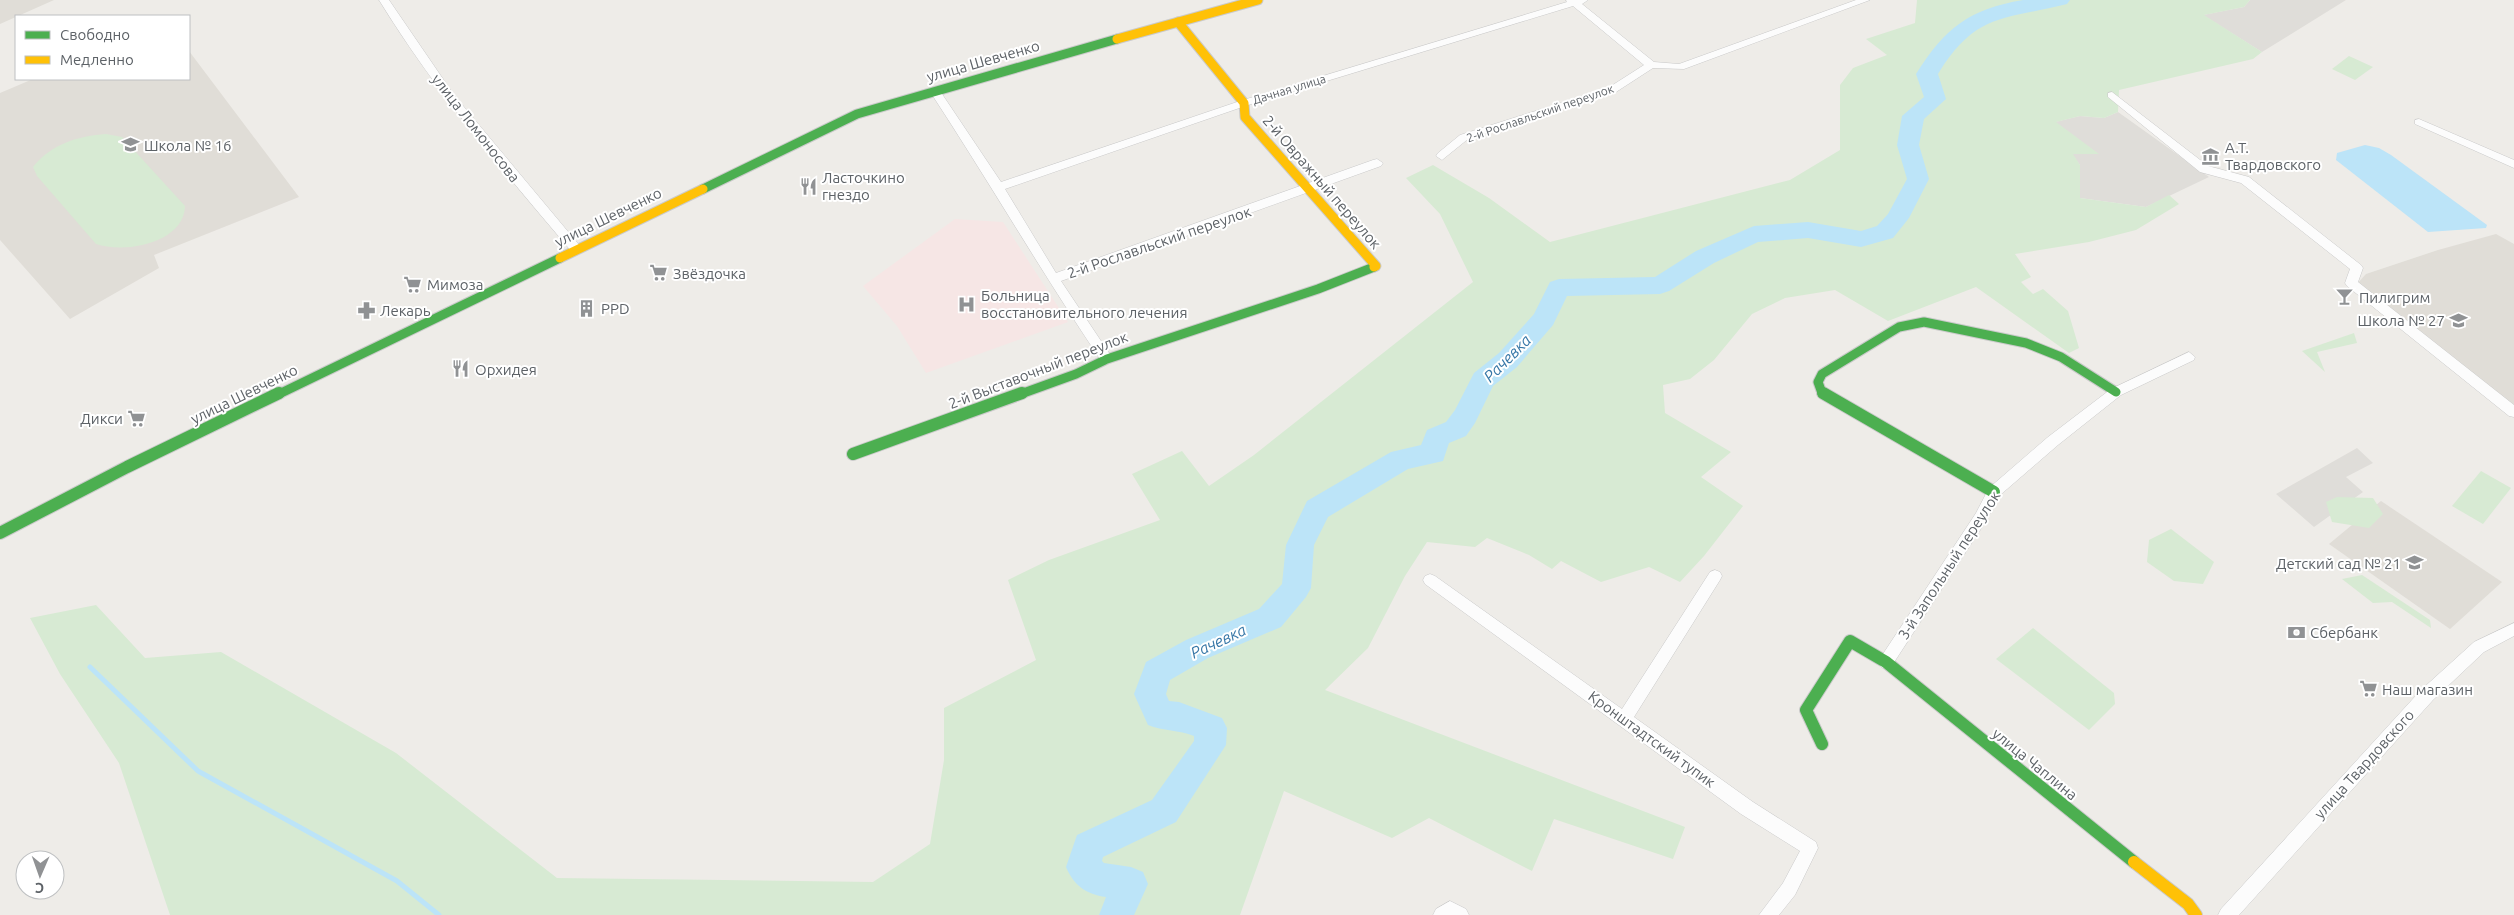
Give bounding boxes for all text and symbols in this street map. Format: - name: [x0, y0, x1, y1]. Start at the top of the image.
- legend: [15, 15, 190, 80]
- text: Свободно: [60, 26, 130, 43]
- street label: улица Шевченко: [925, 37, 1041, 85]
- text: Медленно: [60, 51, 134, 68]
- street label: улица Ломоносова: [428, 71, 524, 185]
- street label: Дачная улица: [1251, 72, 1327, 106]
- street label: 2-й Рославльский переулок: [1465, 82, 1615, 144]
- street label: 2-й Овражный переулок: [1259, 112, 1385, 252]
- school or university icon: Школа № 16: [120, 135, 140, 155]
- place label: Школа № 16: [144, 137, 232, 154]
- place label: А.Т. Твардовского: [2225, 139, 2321, 173]
- museum icon: А.Т. Твардовского: [2201, 146, 2221, 166]
- place label: Ласточкино гнездо: [822, 169, 905, 203]
- restaurant icon: Ласточкино гнездо: [798, 176, 818, 196]
- street label: улица Шевченко: [552, 184, 664, 250]
- street label: 2-й Рославльский переулок: [1065, 202, 1253, 282]
- supermarket icon: Звёздочка: [649, 263, 669, 283]
- place label: Звёздочка: [673, 265, 746, 282]
- supermarket icon: Мимоза: [403, 274, 423, 294]
- place label: Мимоза: [427, 276, 483, 293]
- place label: Больница восстановительного лечения: [981, 287, 1187, 321]
- bar icon: Пилигрим: [2335, 287, 2355, 307]
- place label: Пилигрим: [2359, 289, 2431, 306]
- hospital icon: Больница восстановительного лечения: [957, 294, 977, 314]
- building icon: PPD: [577, 298, 597, 318]
- pharmacy icon: Лекарь: [356, 300, 376, 320]
- place label: PPD: [601, 300, 630, 317]
- place label: Лекарь: [380, 302, 431, 319]
- school or university icon: Школа № 27: [2449, 310, 2469, 330]
- place label: Школа № 27: [2357, 312, 2445, 329]
- street label: 2-й Выставочный переулок: [946, 328, 1130, 412]
- water label: Рачевка: [1480, 330, 1535, 385]
- restaurant icon: Орхидея: [451, 359, 471, 379]
- street label: улица Шевченко: [188, 361, 300, 427]
- place label: Орхидея: [475, 361, 537, 378]
- supermarket icon: Дикси: [127, 408, 147, 428]
- place label: Дикси: [80, 410, 123, 427]
- street label: 3-й Запольный переулок: [1895, 487, 2004, 642]
- school or university icon: Детский сад № 21: [2405, 553, 2425, 573]
- place label: Детский сад № 21: [2276, 555, 2401, 572]
- water label: Рачевка: [1187, 620, 1249, 662]
- bank icon: Сбербанк: [2286, 622, 2306, 642]
- place label: Сбербанк: [2310, 624, 2378, 641]
- supermarket icon: Наш магазин: [2358, 679, 2378, 699]
- place label: Наш магазин: [2382, 681, 2473, 698]
- street label: Кронштадтский тупик: [1585, 687, 1719, 791]
- street label: улица Твардовского: [2311, 706, 2417, 822]
- street label: улица Чаплина: [1989, 725, 2081, 803]
- north arrow: [15, 850, 65, 900]
- text: С: [35, 880, 44, 896]

